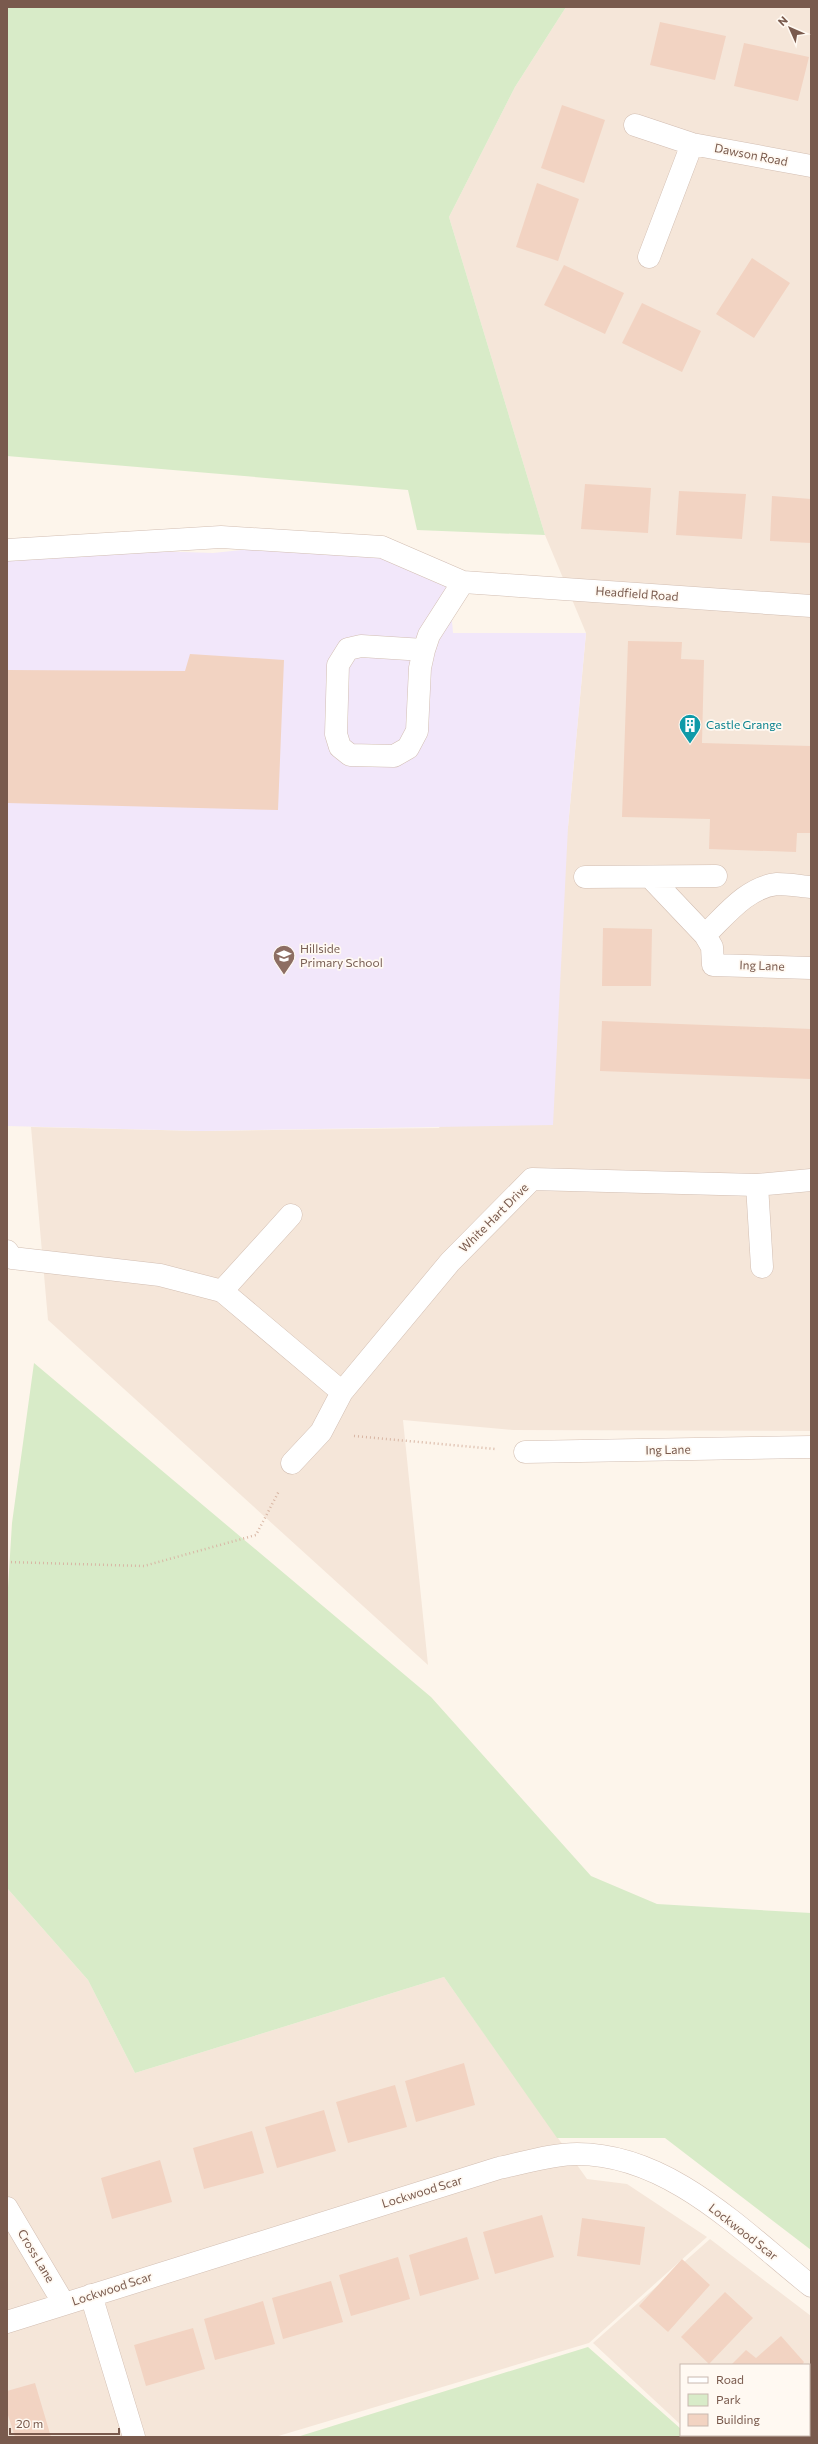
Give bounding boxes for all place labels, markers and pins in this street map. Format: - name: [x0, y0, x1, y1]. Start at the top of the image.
- building icon: Castle Grange: [677, 712, 703, 745]
- place label: Castle Grange: [706, 717, 782, 731]
- place label: Hillside Primary School: [300, 941, 383, 969]
- school or university icon: Hillside Primary School: [271, 943, 297, 976]

